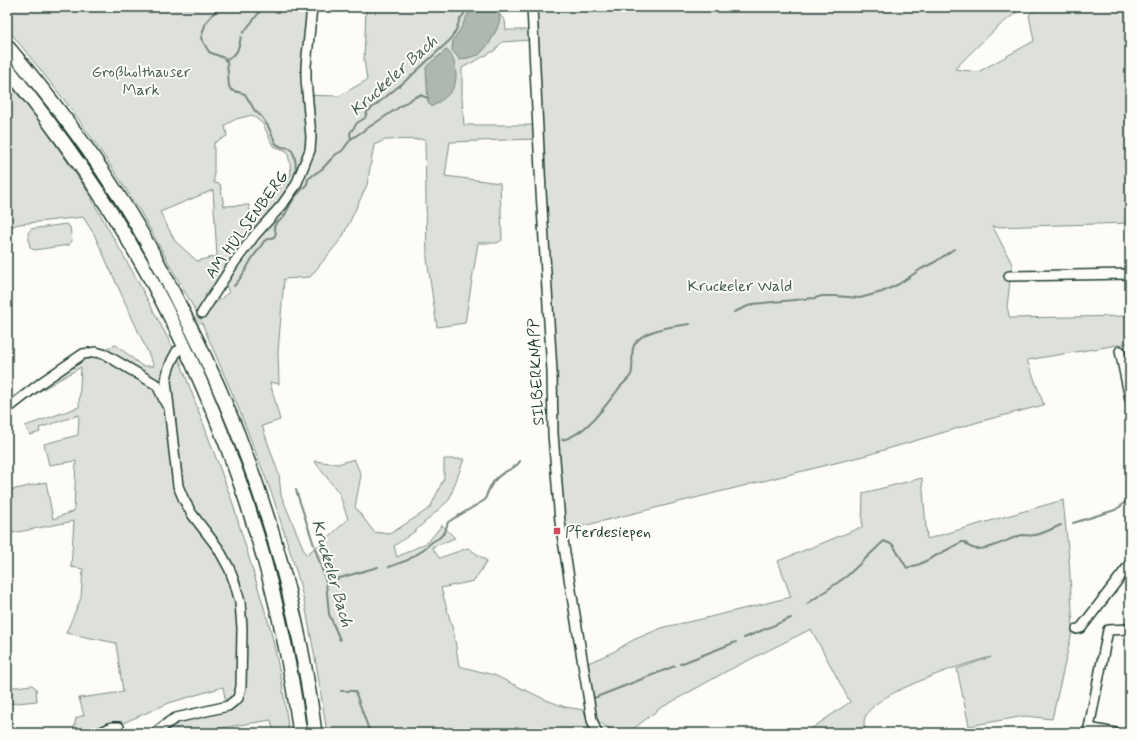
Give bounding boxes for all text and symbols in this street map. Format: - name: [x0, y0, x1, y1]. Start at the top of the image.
- water label: Kruckeler Bach: [345, 30, 442, 121]
- park label: Großholthauser Mark: [92, 62, 191, 101]
- street label: AM HÜLSENBERG: [201, 167, 293, 283]
- park label: Kruckeler Wald: [688, 276, 792, 297]
- street label: SILBERKNAPP: [523, 318, 550, 426]
- water label: Kruckeler Bach: [306, 517, 358, 630]
- place label: Pferdesiepen: [565, 522, 651, 543]
- marker: Pferdesiepen: [552, 526, 562, 536]

